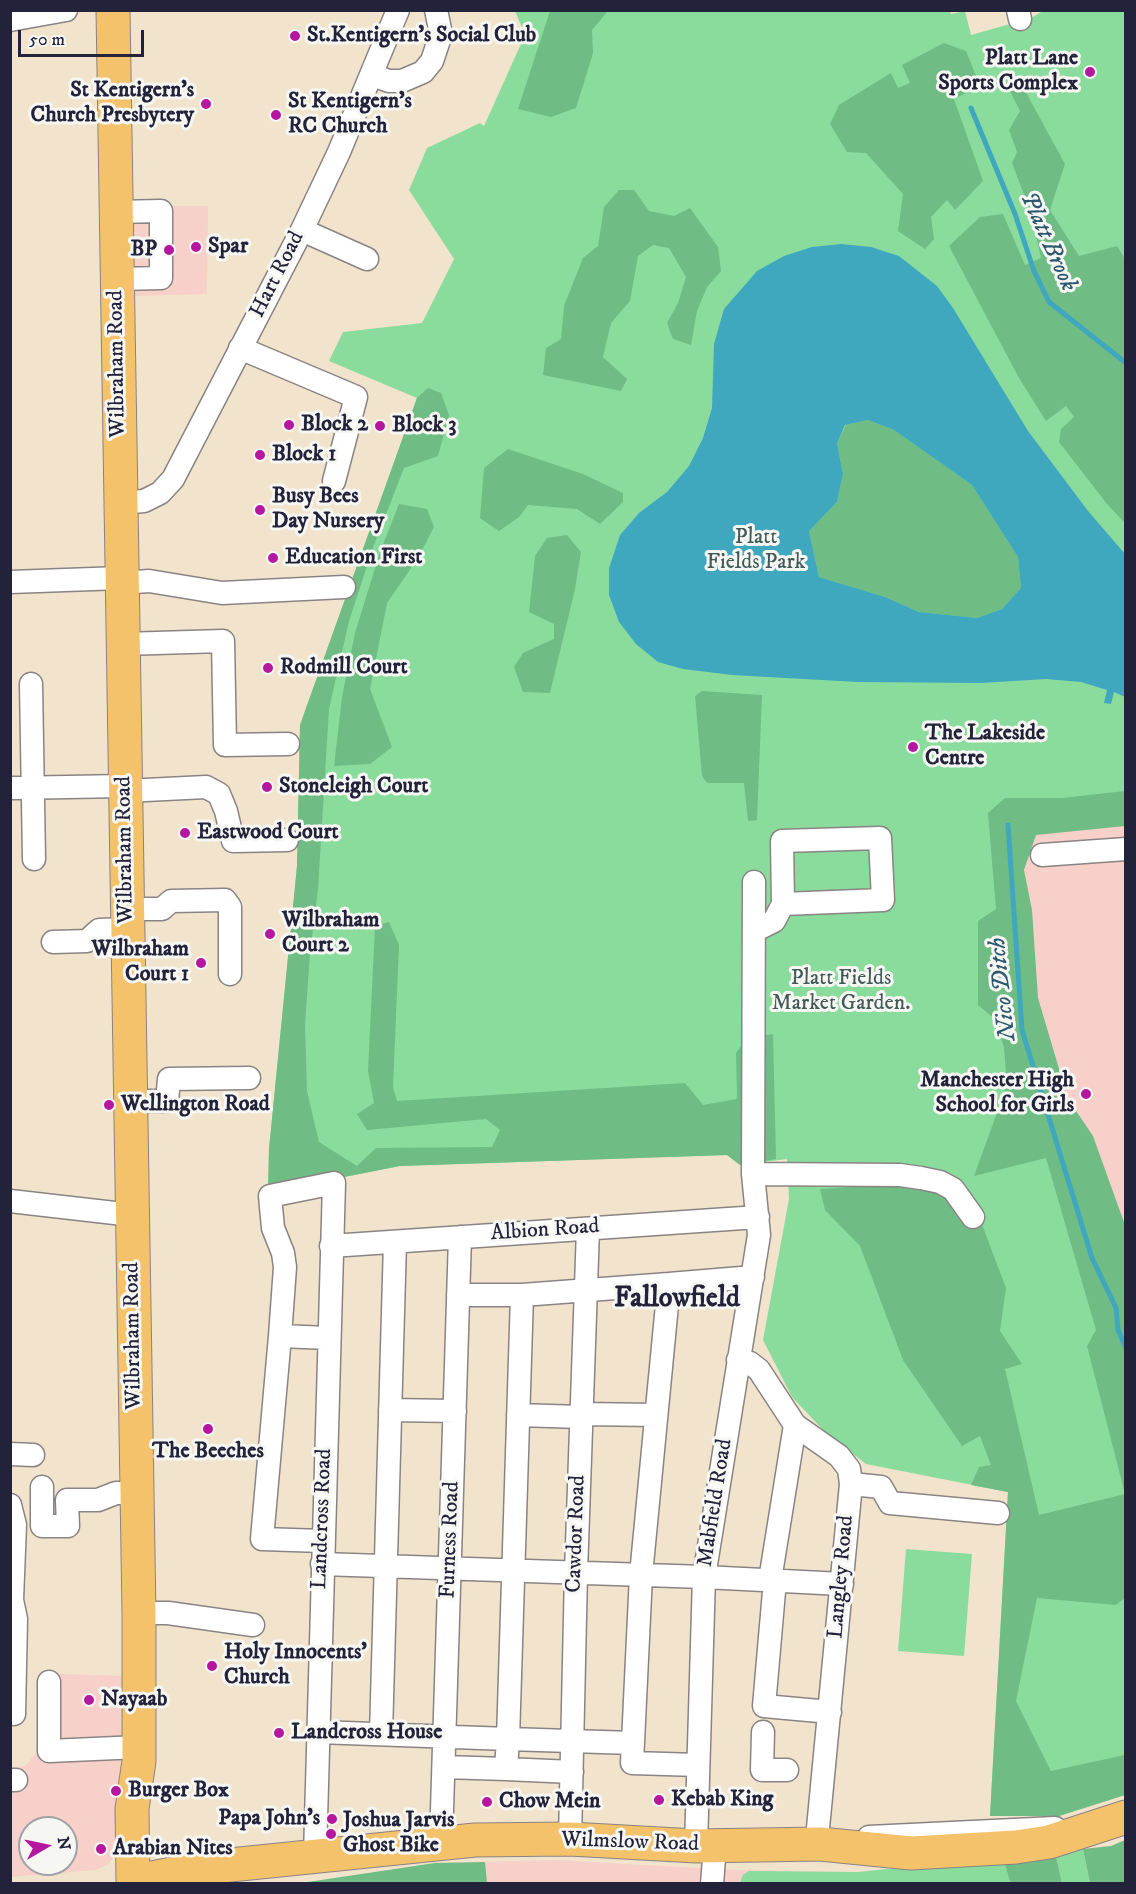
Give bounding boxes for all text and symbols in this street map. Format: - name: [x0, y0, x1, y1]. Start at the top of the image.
- scale bar: [21, 18, 147, 56]
- place label: St.Kentigern's Social Club: [307, 23, 536, 49]
- text: 50 m: [29, 29, 65, 51]
- marker: St.Kentigern's Social Club: [288, 29, 302, 43]
- place label: Platt Lane Sports Complex: [938, 46, 1078, 98]
- marker: Platt Lane Sports Complex: [1083, 65, 1097, 79]
- place label: St Kentigern's Church Presbytery: [31, 78, 194, 130]
- place label: St Kentigern's RC Church: [288, 89, 412, 140]
- marker: St Kentigern's Church Presbytery: [199, 97, 213, 111]
- marker: St Kentigern's RC Church: [269, 108, 283, 122]
- water label: Platt Brook: [1012, 188, 1082, 296]
- street label: Hart Road: [245, 227, 311, 323]
- place label: Spar: [208, 234, 248, 260]
- place label: BP: [130, 237, 157, 263]
- marker: Spar: [189, 240, 203, 254]
- marker: BP: [162, 243, 176, 257]
- street label: Wilbraham Road: [104, 290, 132, 438]
- place label: Block 2: [301, 412, 368, 438]
- place label: Block 3: [392, 413, 456, 439]
- marker: Block 2: [282, 418, 296, 432]
- marker: Block 3: [373, 419, 387, 433]
- place label: Block 1: [272, 442, 336, 468]
- marker: Block 1: [253, 448, 267, 462]
- place label: Busy Bees Day Nursery: [272, 484, 384, 536]
- marker: Busy Bees Day Nursery: [253, 503, 267, 517]
- park label: Platt Fields Park: [706, 525, 806, 576]
- place label: Education First: [285, 545, 422, 571]
- marker: Education First: [266, 551, 280, 565]
- place label: Rodmill Court: [280, 655, 408, 681]
- marker: Rodmill Court: [261, 661, 275, 675]
- place label: The Lakeside Centre: [925, 721, 1045, 772]
- marker: The Lakeside Centre: [906, 740, 920, 754]
- place label: Stoneleigh Court: [279, 774, 428, 800]
- street label: Wilbraham Road: [112, 776, 140, 924]
- marker: Stoneleigh Court: [260, 780, 274, 794]
- place label: Eastwood Court: [197, 820, 339, 846]
- marker: Eastwood Court: [178, 826, 192, 840]
- place label: Wilbraham Court 2: [282, 908, 380, 960]
- marker: Wilbraham Court 2: [263, 927, 277, 941]
- water label: Nico Ditch: [984, 936, 1024, 1042]
- place label: Wilbraham Court 1: [91, 937, 189, 988]
- marker: Wilbraham Court 1: [194, 956, 208, 970]
- park label: Platt Fields Market Garden.: [772, 966, 910, 1017]
- place label: Manchester High School for Girls: [920, 1068, 1074, 1120]
- marker: Manchester High School for Girls: [1079, 1087, 1093, 1101]
- place label: Wellington Road: [121, 1092, 270, 1118]
- marker: Wellington Road: [102, 1098, 116, 1112]
- street label: Albion Road: [490, 1214, 600, 1248]
- street label: Wilbraham Road: [120, 1262, 148, 1410]
- district label: Fallowfield: [614, 1283, 740, 1317]
- marker: The Beeches: [201, 1422, 215, 1436]
- street label: Mabfield Road: [693, 1437, 739, 1569]
- place label: The Beeches: [152, 1439, 264, 1465]
- street label: Landcross Road: [307, 1448, 339, 1590]
- street label: Cawdor Road: [562, 1475, 592, 1593]
- street label: Furness Road: [436, 1481, 466, 1599]
- street label: Langley Road: [823, 1514, 861, 1640]
- place label: Holy Innocents' Church: [224, 1640, 367, 1692]
- marker: Holy Innocents' Church: [205, 1659, 219, 1673]
- place label: Nayaab: [101, 1687, 167, 1713]
- marker: Nayaab: [82, 1693, 96, 1707]
- place label: Landcross House: [291, 1720, 442, 1746]
- marker: Landcross House: [272, 1726, 286, 1740]
- place label: Burger Box: [128, 1778, 229, 1804]
- marker: Burger Box: [109, 1784, 123, 1798]
- place label: Kebab King: [671, 1787, 773, 1813]
- place label: Chow Mein: [499, 1789, 601, 1815]
- marker: Kebab King: [652, 1793, 666, 1807]
- marker: Chow Mein: [480, 1795, 494, 1809]
- place label: Papa John's: [218, 1806, 320, 1832]
- place label: Joshua Jarvis Ghost Bike: [343, 1808, 454, 1860]
- marker: Papa John's: [325, 1812, 339, 1826]
- north arrow: [18, 1816, 78, 1876]
- marker: Joshua Jarvis Ghost Bike: [324, 1827, 338, 1841]
- street label: Wilmslow Road: [561, 1827, 699, 1859]
- text: N: [53, 1835, 75, 1852]
- place label: Arabian Nites: [113, 1836, 233, 1862]
- marker: Arabian Nites: [94, 1842, 108, 1856]

